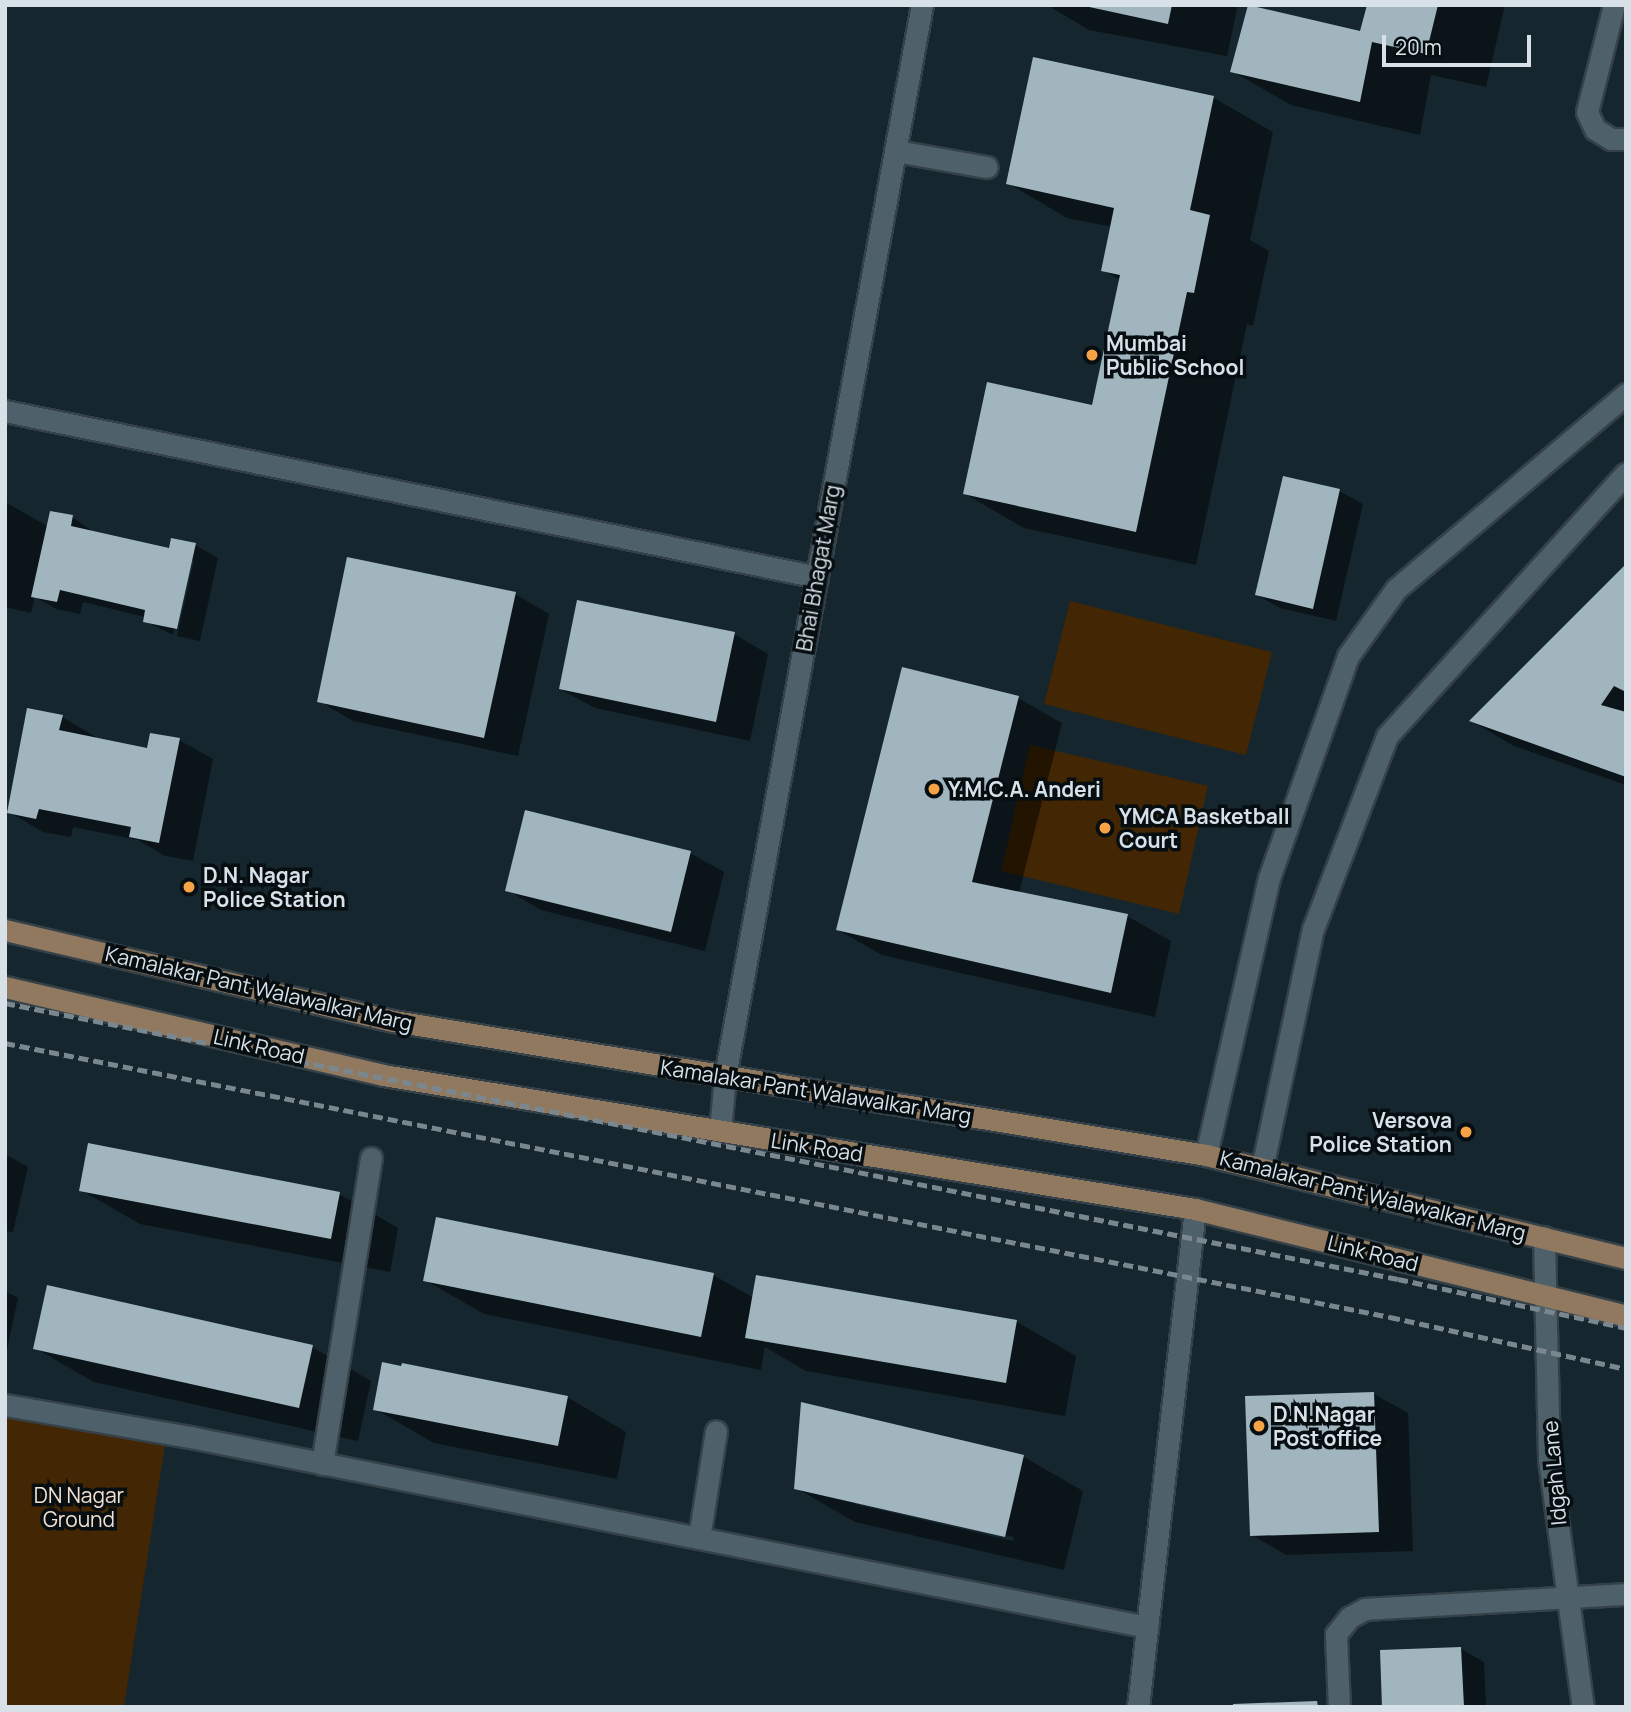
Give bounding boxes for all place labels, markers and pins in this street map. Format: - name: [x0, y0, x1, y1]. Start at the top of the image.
- place label: Mumbai Public School: [1106, 330, 1244, 380]
- marker: Mumbai Public School: [1084, 347, 1100, 363]
- place label: Y.M.C.A. Anderi: [948, 776, 1101, 802]
- marker: Y.M.C.A. Anderi: [926, 781, 942, 797]
- place label: YMCA Basketball Court: [1119, 803, 1290, 853]
- marker: YMCA Basketball Court: [1097, 820, 1113, 836]
- place label: D.N. Nagar Police Station: [203, 862, 346, 912]
- marker: D.N. Nagar Police Station: [181, 879, 197, 895]
- place label: Versova Police Station: [1309, 1107, 1452, 1157]
- marker: Versova Police Station: [1458, 1124, 1474, 1140]
- place label: D.N.Nagar Post office: [1273, 1401, 1382, 1451]
- marker: D.N.Nagar Post office: [1251, 1418, 1267, 1434]

